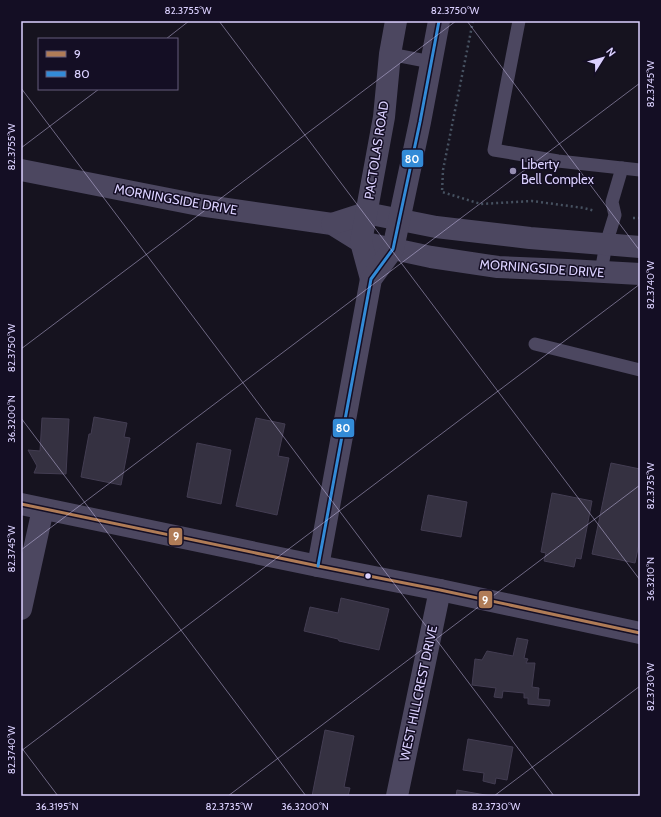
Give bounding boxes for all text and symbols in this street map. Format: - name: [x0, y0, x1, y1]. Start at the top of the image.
- text: 82.3755°W: [164, 4, 212, 17]
- text: 82.3750°W: [431, 4, 480, 17]
- legend: [38, 38, 178, 90]
- north arrow: [583, 38, 623, 78]
- text: N: [603, 45, 619, 59]
- text: 9: [74, 46, 81, 61]
- text: 82.3745°W: [644, 60, 657, 108]
- text: 80: [74, 66, 90, 81]
- street label: PACTOLAS ROAD: [360, 100, 392, 200]
- text: 82.3755°W: [5, 123, 18, 171]
- line badge: 80: [401, 149, 424, 168]
- text: 80: [405, 152, 419, 166]
- place label: Liberty Bell Complex: [521, 156, 595, 187]
- marker: Liberty Bell Complex: [508, 166, 518, 176]
- street label: MORNINGSIDE DRIVE: [113, 180, 239, 218]
- street label: MORNINGSIDE DRIVE: [479, 256, 605, 280]
- text: 82.3740°W: [644, 260, 657, 309]
- text: 82.3750°W: [5, 323, 18, 372]
- text: 36.3200°N: [5, 395, 18, 443]
- line badge: 80: [332, 418, 355, 438]
- text: 80: [336, 421, 350, 435]
- text: 82.3735°W: [644, 462, 657, 510]
- text: 82.3745°W: [5, 525, 18, 573]
- line badge: 9: [168, 527, 183, 546]
- text: 9: [173, 529, 179, 543]
- text: 36.3210°N: [644, 557, 657, 601]
- unlabelled marker: [363, 571, 373, 581]
- line badge: 9: [478, 590, 493, 609]
- text: 9: [482, 593, 488, 607]
- street label: WEST HILLCREST DRIVE: [396, 624, 440, 762]
- text: 82.3730°W: [644, 662, 657, 711]
- text: 82.3740°W: [5, 725, 18, 774]
- text: 36.3195°N: [36, 800, 78, 813]
- text: 82.3735°W: [205, 800, 253, 813]
- text: 36.3200°N: [281, 800, 329, 813]
- text: 82.3730°W: [472, 800, 521, 813]

